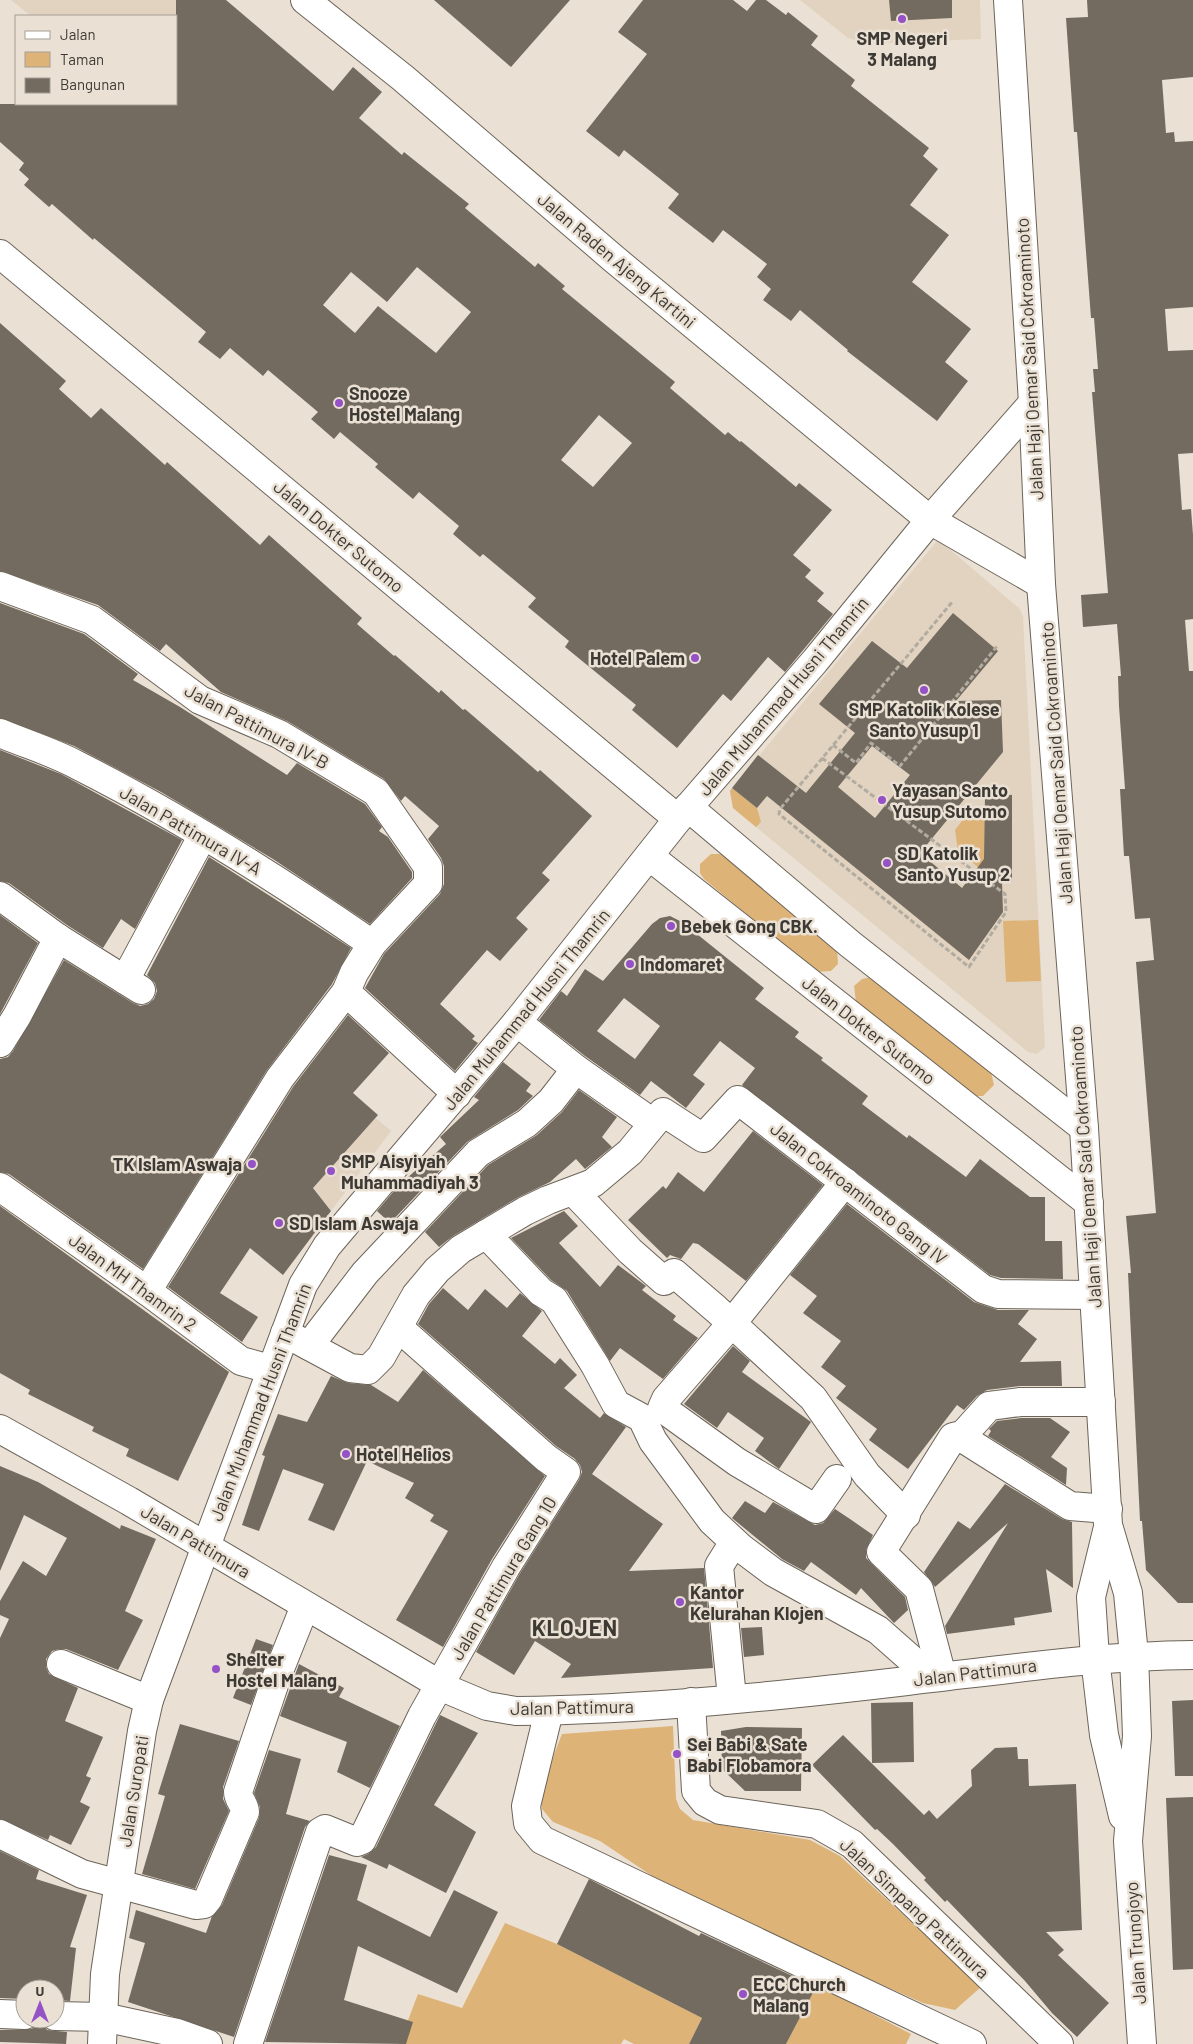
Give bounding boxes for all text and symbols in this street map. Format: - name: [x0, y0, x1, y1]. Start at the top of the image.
- marker: SMP Negeri 3 Malang: [896, 13, 908, 25]
- legend: [15, 15, 178, 105]
- text: Jalan: [60, 25, 96, 43]
- place label: SMP Negeri 3 Malang: [856, 27, 948, 70]
- text: Taman: [60, 50, 104, 68]
- text: Bangunan: [60, 75, 125, 93]
- street label: Jalan Raden Ajeng Kartini: [534, 187, 700, 333]
- street label: Jalan Haji Oemar Said Cokroaminoto: [1011, 217, 1047, 501]
- place label: Snooze Hostel Malang: [349, 382, 460, 425]
- marker: Snooze Hostel Malang: [333, 397, 345, 409]
- street label: Jalan Dokter Sutomo: [269, 475, 409, 597]
- street label: Jalan Muhammad Husni Thamrin: [693, 592, 873, 800]
- street label: Jalan Haji Oemar Said Cokroaminoto: [1035, 621, 1077, 905]
- place label: Hotel Palem: [590, 647, 685, 669]
- marker: Hotel Palem: [689, 652, 701, 664]
- street label: Jalan Pattimura IV-B: [181, 679, 333, 773]
- marker: SMP Katolik Kolese Santo Yusup 1: [918, 684, 930, 696]
- place label: SMP Katolik Kolese Santo Yusup 1: [848, 698, 1000, 741]
- place label: Yayasan Santo Yusup Sutomo: [892, 779, 1008, 822]
- street label: Jalan Pattimura IV-A: [116, 780, 266, 880]
- marker: Yayasan Santo Yusup Sutomo: [876, 794, 888, 806]
- place label: SD Katolik Santo Yusup 2: [897, 842, 1010, 885]
- marker: SD Katolik Santo Yusup 2: [881, 857, 893, 869]
- street label: Jalan Muhammad Husni Thamrin: [438, 904, 614, 1114]
- place label: Bebek Gong CBK.: [681, 915, 818, 937]
- marker: Bebek Gong CBK.: [665, 920, 677, 932]
- place label: Indomaret: [640, 953, 723, 975]
- marker: Indomaret: [624, 958, 636, 970]
- street label: Jalan Dokter Sutomo: [798, 971, 940, 1089]
- street label: Jalan Haji Oemar Said Cokroaminoto: [1064, 1025, 1106, 1309]
- street label: Jalan Cokroaminoto Gang IV: [766, 1117, 952, 1269]
- place label: SMP Aisyiyah Muhammadiyah 3: [341, 1150, 479, 1193]
- place label: TK Islam Aswaja: [113, 1153, 242, 1175]
- marker: TK Islam Aswaja: [246, 1158, 258, 1170]
- marker: SMP Aisyiyah Muhammadiyah 3: [325, 1165, 337, 1177]
- place label: SD Islam Aswaja: [289, 1212, 418, 1234]
- marker: SD Islam Aswaja: [273, 1217, 285, 1229]
- street label: Jalan MH Thamrin 2: [65, 1228, 201, 1336]
- street label: Jalan Muhammad Husni Thamrin: [204, 1280, 316, 1524]
- place label: Hotel Helios: [356, 1443, 451, 1465]
- marker: Hotel Helios: [340, 1448, 352, 1460]
- street label: Jalan Pattimura Gang 10: [445, 1492, 561, 1664]
- street label: Jalan Pattimura: [137, 1500, 255, 1582]
- place label: Kantor Kelurahan Klojen: [690, 1581, 824, 1624]
- marker: Kantor Kelurahan Klojen: [674, 1596, 686, 1608]
- district label: KLOJEN: [532, 1614, 618, 1640]
- place label: Shelter Hostel Malang: [226, 1648, 337, 1691]
- street label: Jalan Pattimura: [912, 1654, 1038, 1690]
- marker: Shelter Hostel Malang: [210, 1663, 222, 1675]
- street label: Jalan Pattimura: [510, 1695, 634, 1719]
- place label: Sei Babi & Sate Babi Flobamora: [687, 1733, 811, 1776]
- street label: Jalan Suropati: [113, 1734, 153, 1848]
- marker: Sei Babi & Sate Babi Flobamora: [671, 1748, 683, 1760]
- street label: Jalan Simpang Pattimura: [836, 1833, 994, 1983]
- street label: Jalan Trunojoyo: [1120, 1881, 1150, 2005]
- place label: ECC Church Malang: [753, 1973, 846, 2016]
- north arrow: [15, 1979, 65, 2029]
- text: U: [36, 1982, 45, 1999]
- marker: ECC Church Malang: [737, 1988, 749, 2000]

